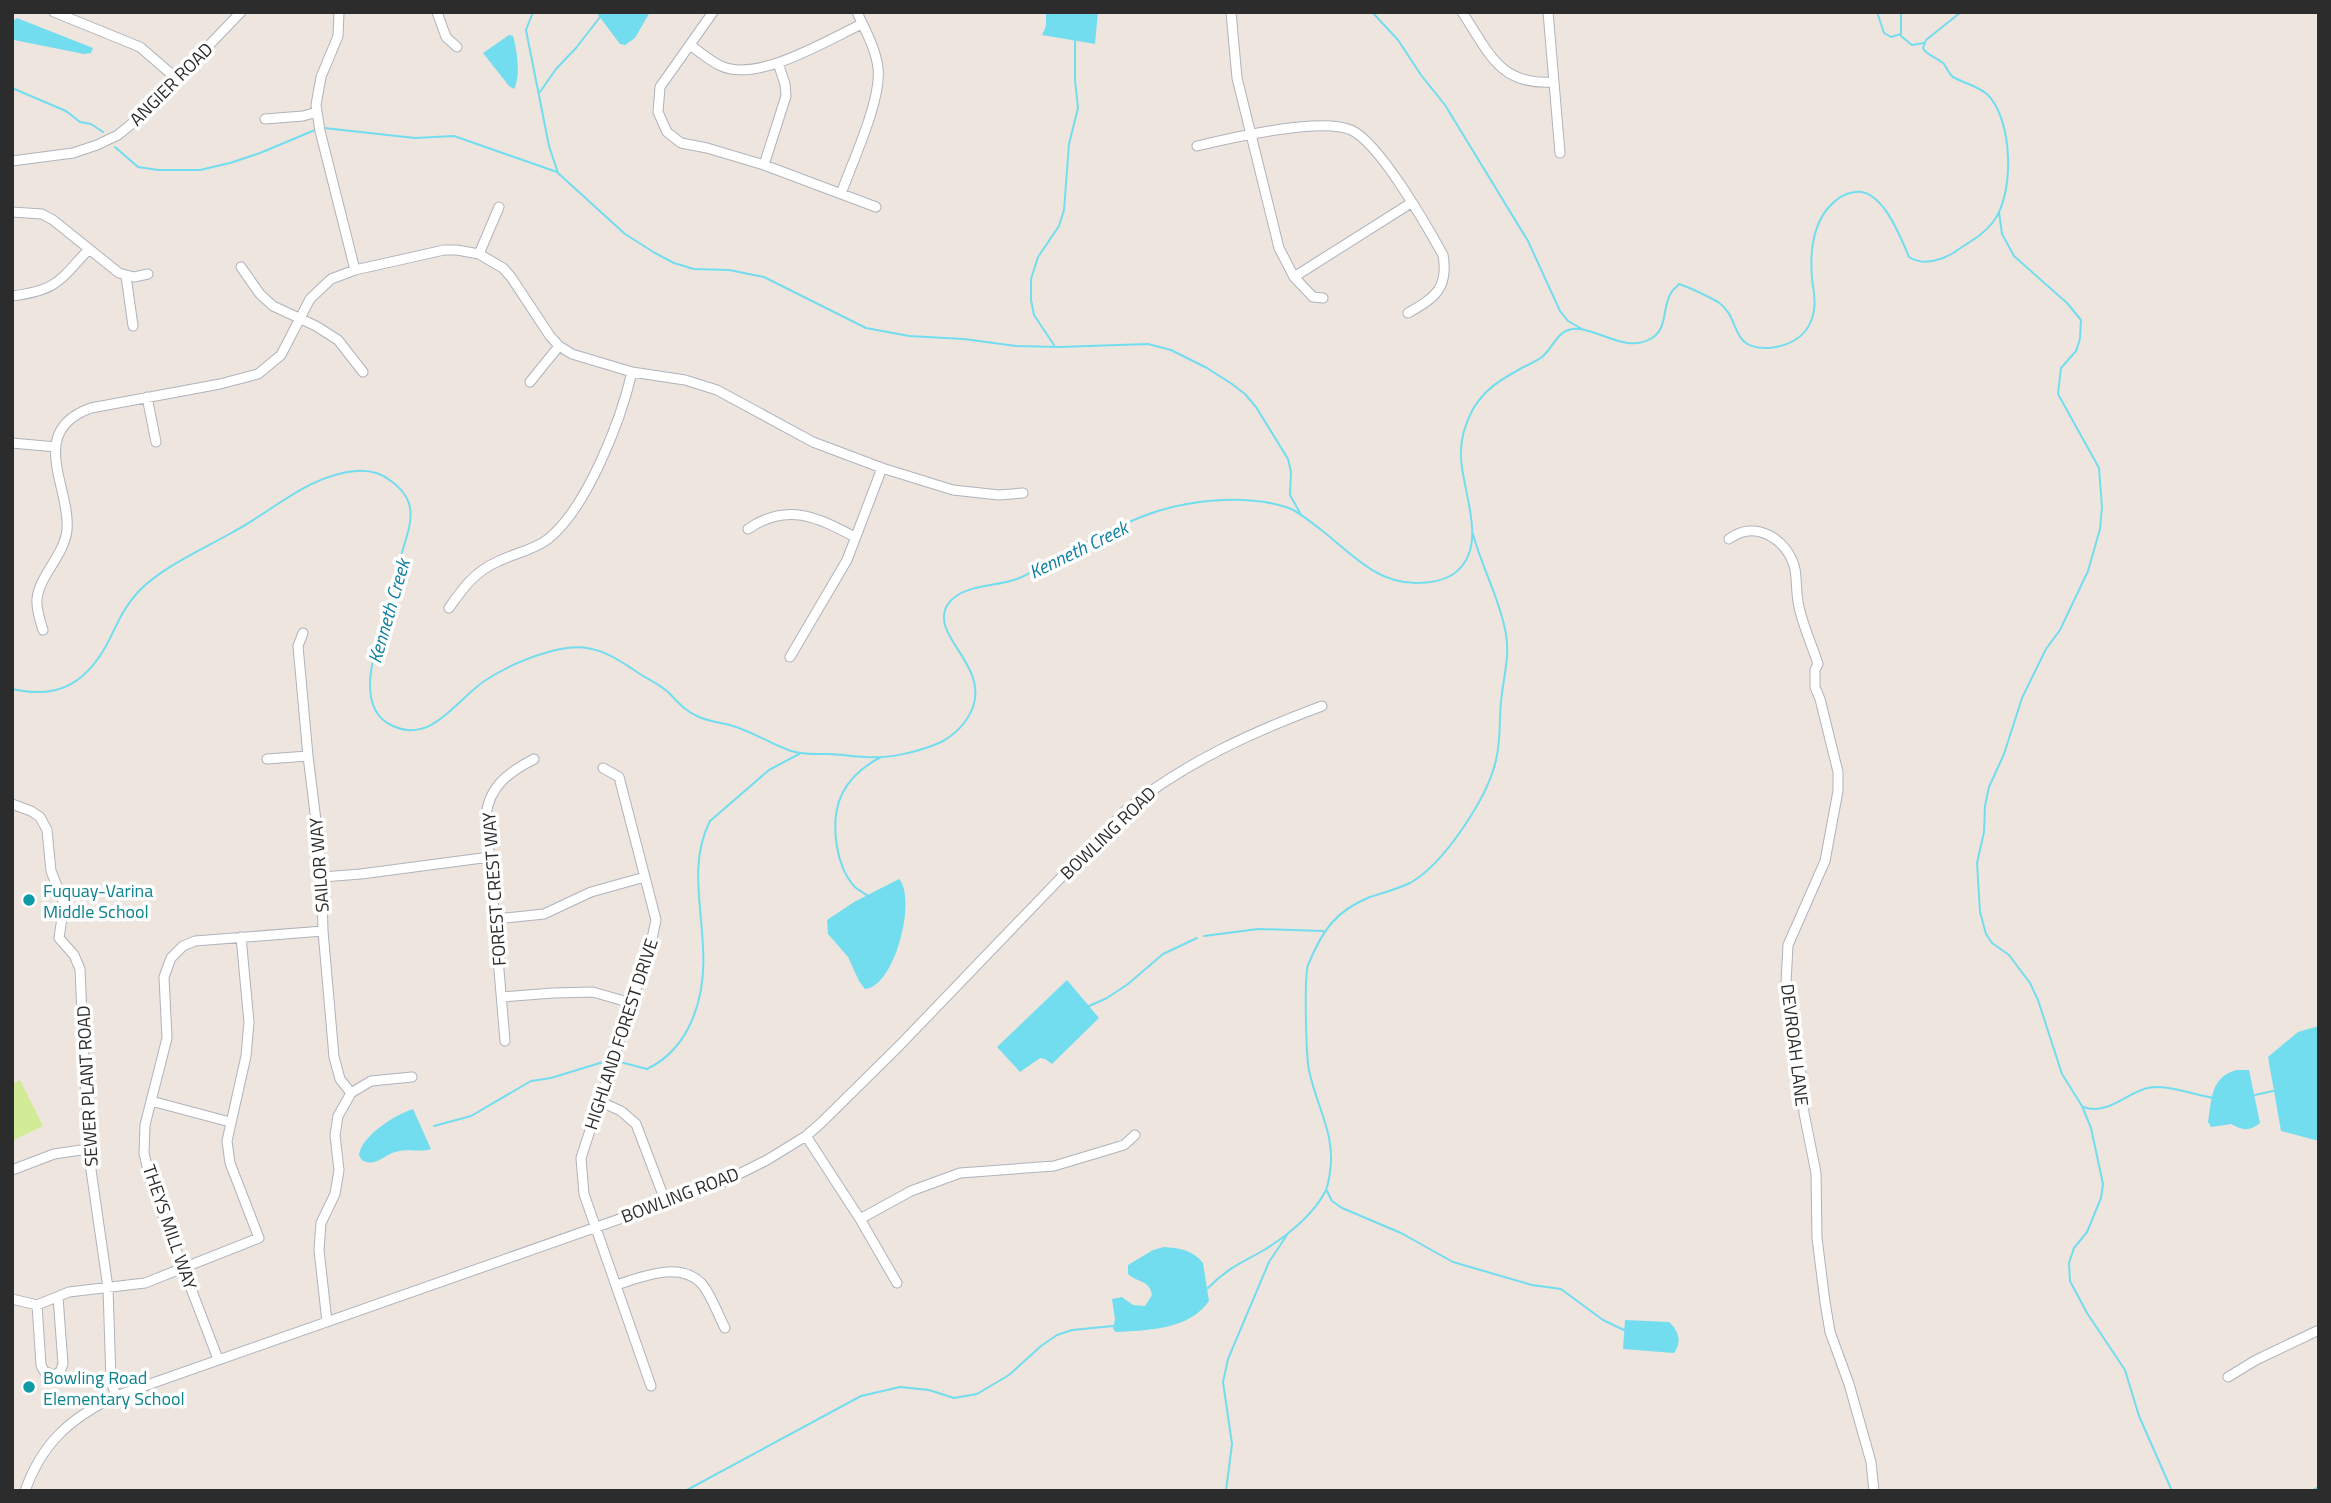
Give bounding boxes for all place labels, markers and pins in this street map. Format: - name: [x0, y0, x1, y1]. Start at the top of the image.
- place label: Fuquay-Varina Middle School: [43, 877, 153, 925]
- marker: Fuquay-Varina Middle School: [21, 892, 37, 908]
- place label: Bowling Road Elementary School: [43, 1364, 185, 1412]
- marker: Bowling Road Elementary School: [21, 1379, 37, 1395]

